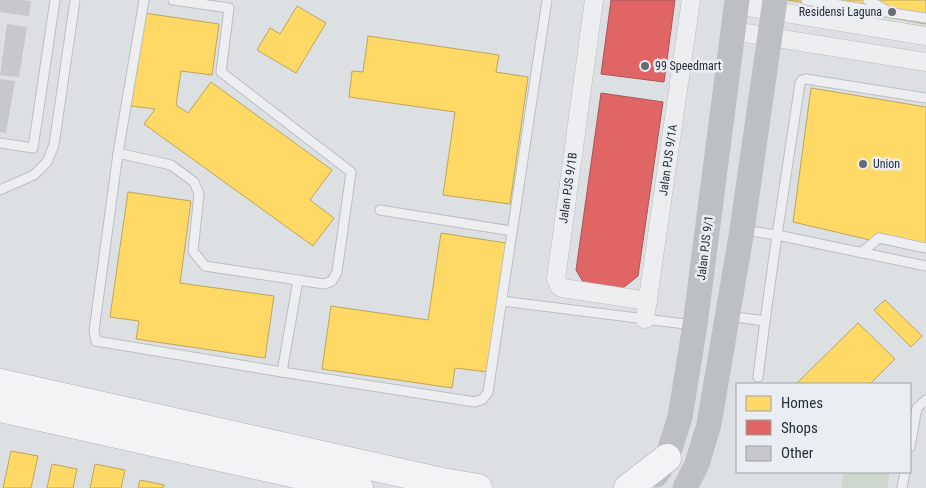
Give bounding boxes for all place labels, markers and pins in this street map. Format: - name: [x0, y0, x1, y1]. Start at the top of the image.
- place label: Residensi Laguna: [799, 5, 882, 19]
- marker: Residensi Laguna: [886, 6, 898, 18]
- place label: 99 Speedmart: [655, 59, 722, 73]
- marker: 99 Speedmart: [639, 60, 651, 72]
- place label: Union: [873, 157, 900, 171]
- marker: Union: [857, 158, 869, 170]

